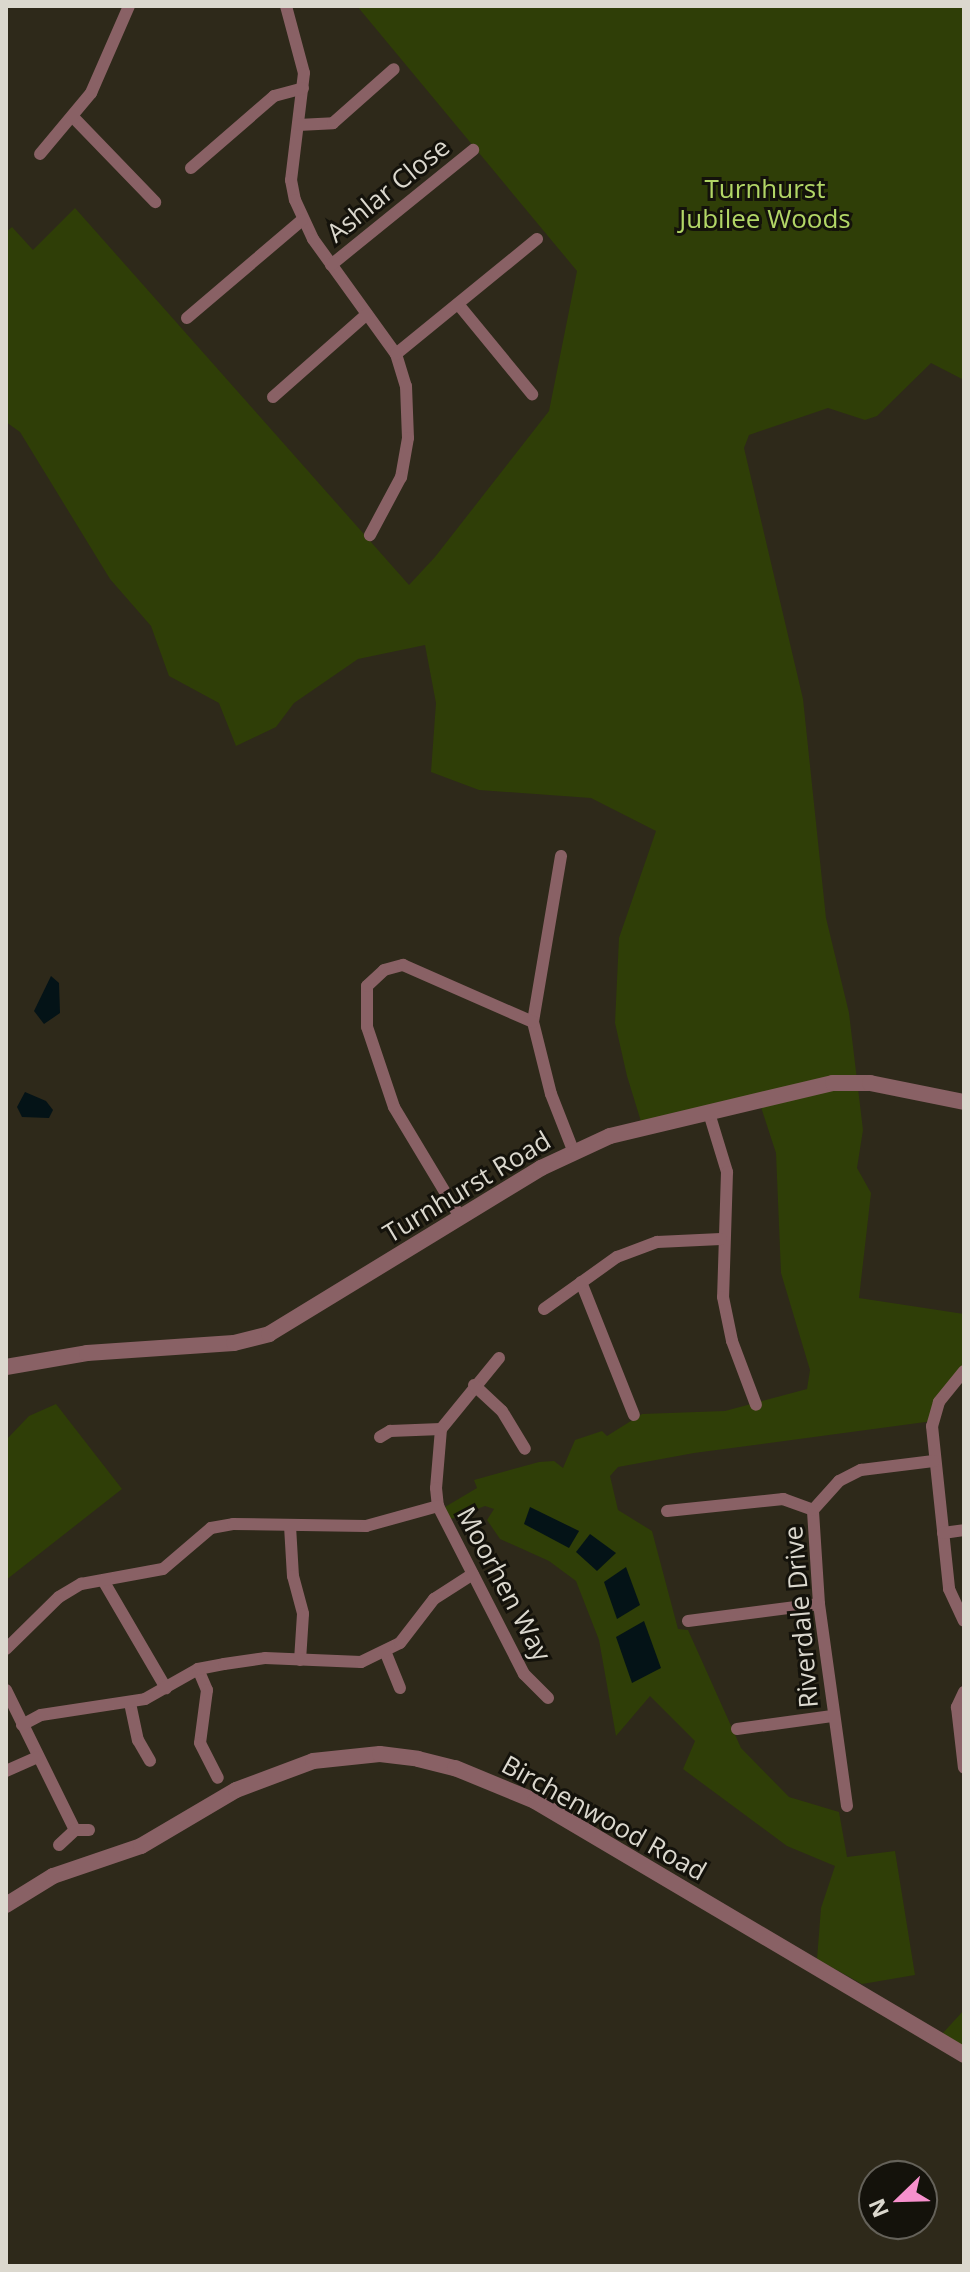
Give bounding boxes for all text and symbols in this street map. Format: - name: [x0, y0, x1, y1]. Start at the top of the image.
- street label: Ashlar Close: [320, 131, 456, 249]
- park label: Turnhurst Jubilee Woods: [679, 173, 851, 234]
- street label: Turnhurst Road: [378, 1125, 556, 1249]
- street label: Moorhen Way: [450, 1502, 558, 1666]
- street label: Riverdale Drive: [777, 1525, 825, 1709]
- street label: Birchenwood Road: [496, 1749, 712, 1887]
- north arrow: [858, 2160, 938, 2240]
- text: N: [860, 2195, 895, 2223]

